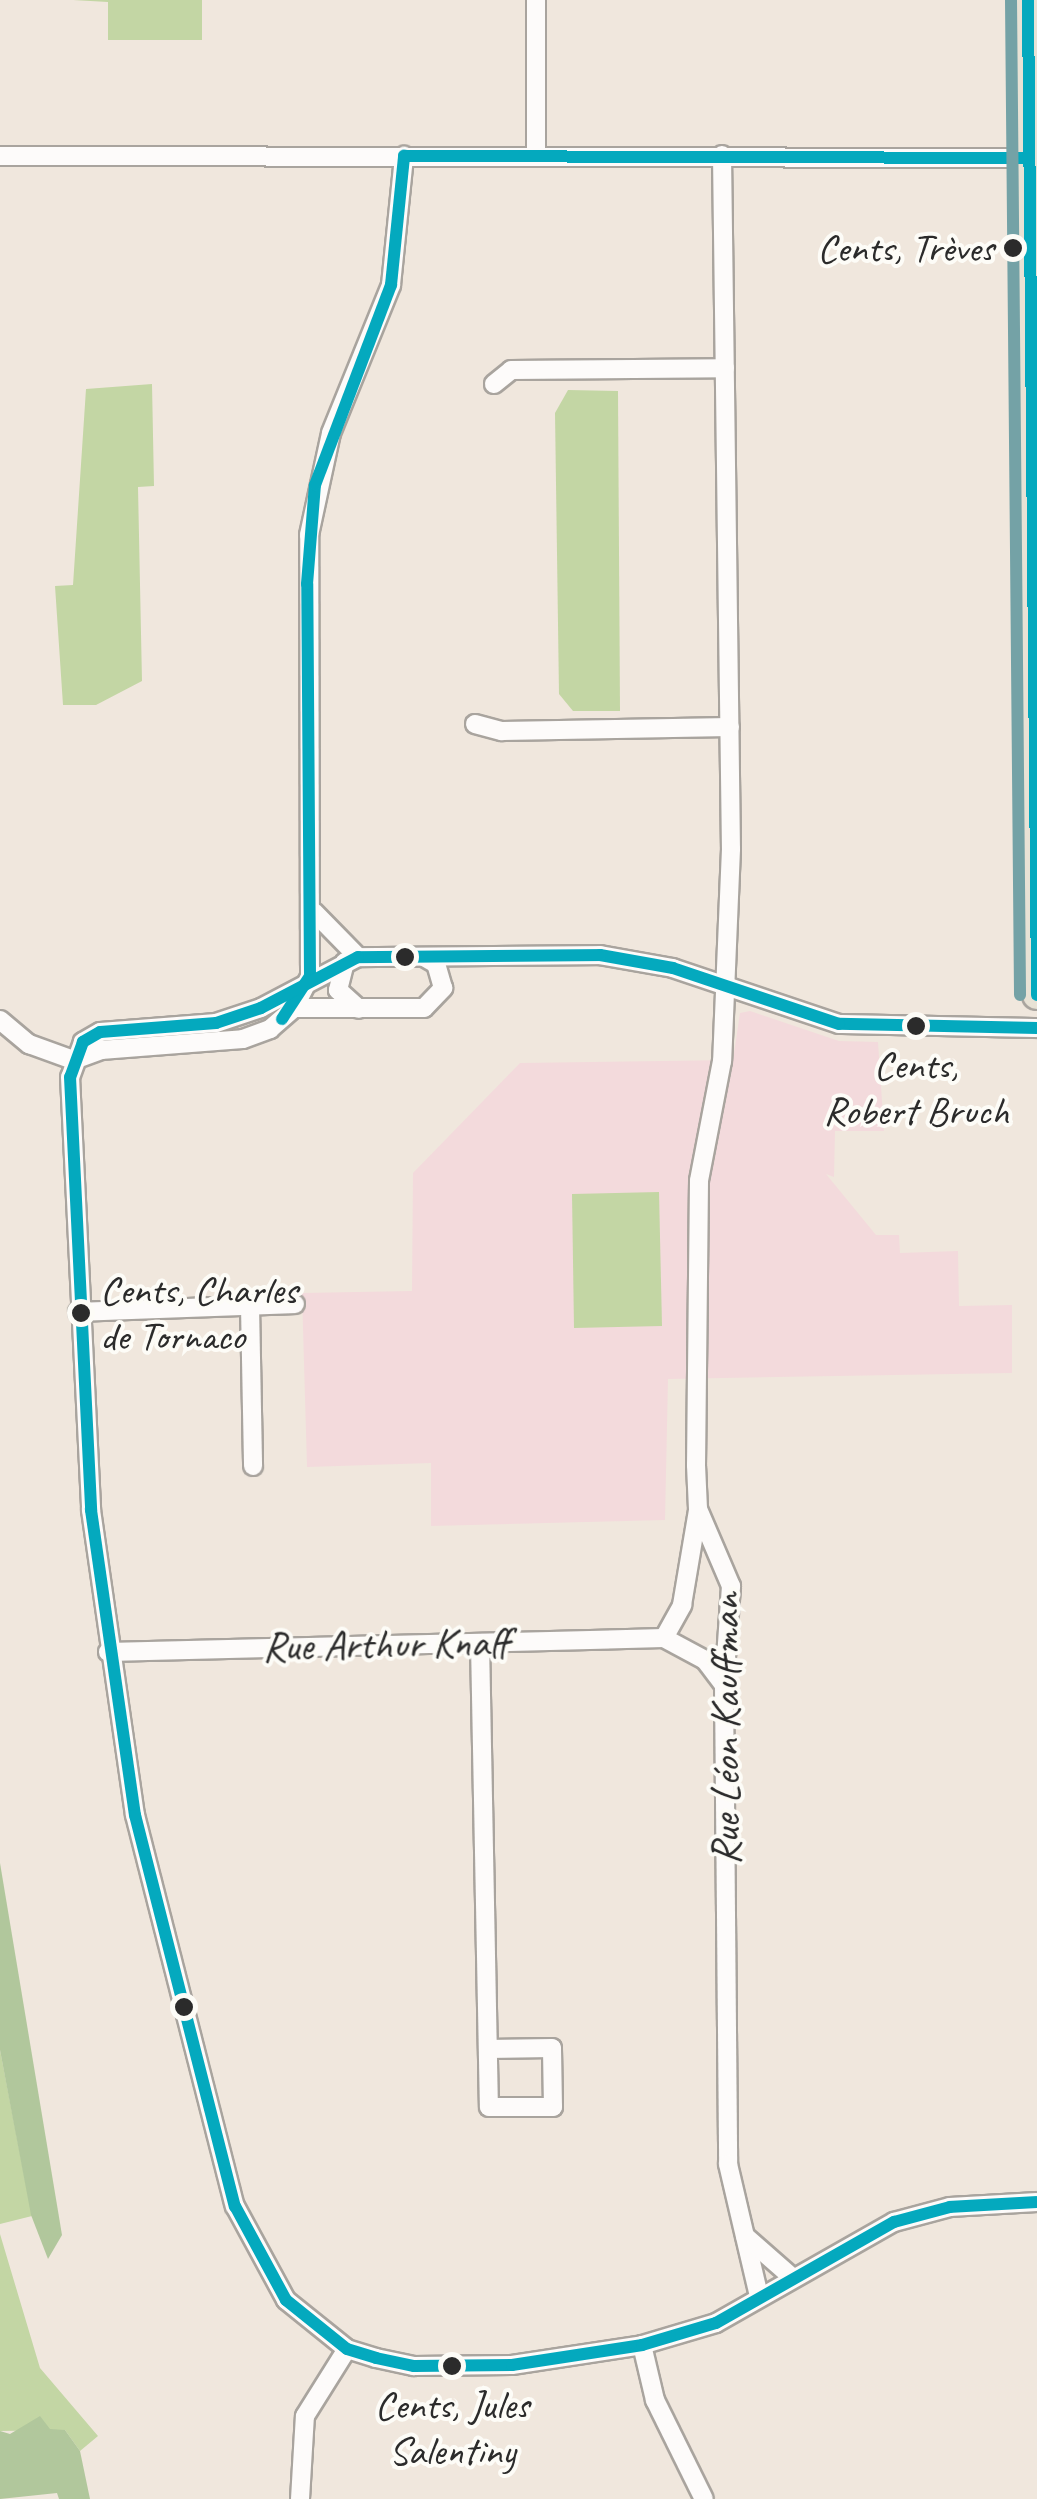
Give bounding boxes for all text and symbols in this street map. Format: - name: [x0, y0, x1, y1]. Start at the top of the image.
- place label: Cents, Trèves: [817, 224, 994, 272]
- marker: Cents, Trèves: [1003, 238, 1023, 258]
- unlabelled marker: [395, 947, 415, 967]
- marker: Cents, Robert Bruch: [906, 1016, 926, 1036]
- place label: Cents, Robert Bruch: [823, 1041, 1009, 1135]
- place label: Cents, Charles de Tornaco: [100, 1266, 297, 1360]
- marker: Cents, Charles de Tornaco: [71, 1303, 91, 1323]
- street label: Rue Léon Kauffman: [701, 1594, 751, 1864]
- street label: Rue Arthur Knaff: [262, 1618, 510, 1672]
- unlabelled marker: [174, 1997, 194, 2017]
- marker: Cents, Jules Salentiny: [442, 2356, 462, 2376]
- place label: Cents, Jules Salentiny: [375, 2381, 529, 2475]

